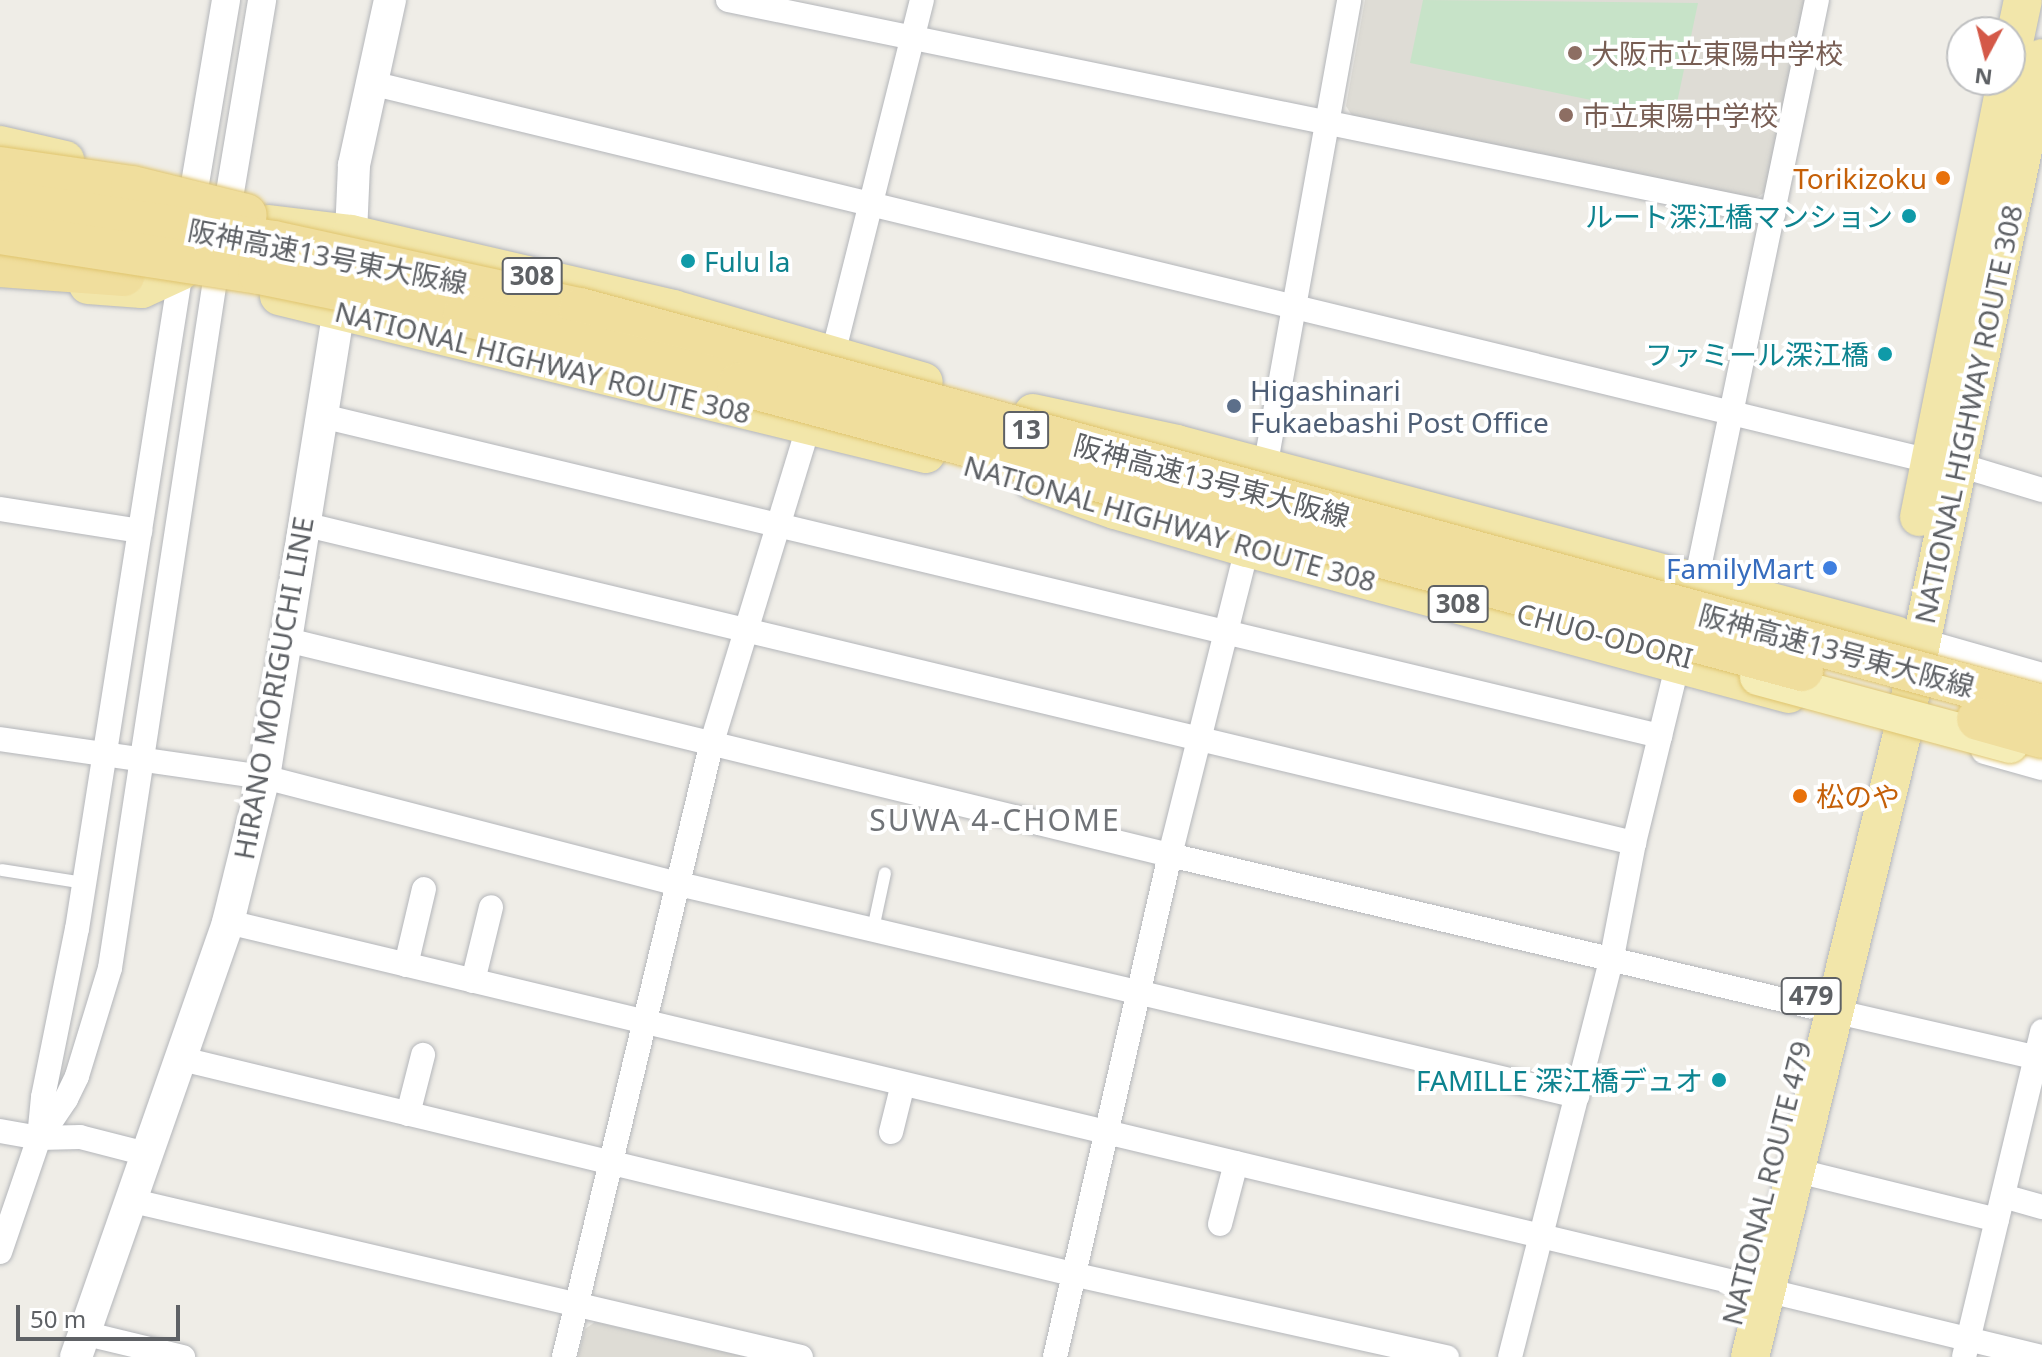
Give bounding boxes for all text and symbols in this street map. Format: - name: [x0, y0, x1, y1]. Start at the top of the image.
- north arrow: [1946, 16, 2026, 96]
- place label: 大阪市立東陽中学校: [1591, 36, 1843, 70]
- marker: 大阪市立東陽中学校: [1566, 44, 1584, 62]
- text: N: [1973, 62, 1994, 94]
- place label: 市立東陽中学校: [1582, 98, 1778, 132]
- marker: 市立東陽中学校: [1557, 106, 1575, 124]
- place label: Torikizoku: [1793, 161, 1927, 195]
- marker: Torikizoku: [1934, 169, 1952, 187]
- place label: ルート深江橋マンション: [1585, 199, 1893, 233]
- street label: NATIONAL HIGHWAY ROUTE 308: [1907, 202, 2029, 626]
- marker: ルート深江橋マンション: [1900, 207, 1918, 225]
- street label: 阪神高速13号東大阪線: [185, 212, 471, 300]
- place label: Fulu la: [704, 244, 791, 278]
- marker: Fulu la: [679, 252, 697, 270]
- road number: 308: [500, 254, 564, 298]
- street label: NATIONAL HIGHWAY ROUTE 308: [332, 294, 754, 430]
- place label: ファミール深江橋: [1645, 337, 1869, 371]
- marker: ファミール深江橋: [1876, 345, 1894, 363]
- place label: Higashinari Fukaebashi Post Office: [1250, 373, 1549, 439]
- marker: Higashinari Fukaebashi Post Office: [1225, 397, 1243, 415]
- road number: 13: [1002, 408, 1050, 452]
- street label: 阪神高速13号東大阪線: [1070, 427, 1354, 533]
- street label: NATIONAL HIGHWAY ROUTE 308: [960, 448, 1380, 598]
- street label: HIRANO MORIGUCHI LINE: [226, 514, 320, 862]
- place label: FamilyMart: [1666, 551, 1814, 585]
- marker: FamilyMart: [1821, 559, 1839, 577]
- road number: 308: [1426, 582, 1490, 626]
- street label: CHUO-ODORI: [1513, 595, 1697, 675]
- street label: 阪神高速13号東大阪線: [1695, 597, 1979, 703]
- place label: 松のや: [1816, 779, 1900, 813]
- marker: 松のや: [1791, 787, 1809, 805]
- district label: SUWA 4-CHOME: [869, 802, 1121, 838]
- road number: 479: [1779, 974, 1843, 1018]
- street label: NATIONAL ROUTE 479: [1714, 1038, 1818, 1328]
- place label: FAMILLE 深江橋デュオ: [1416, 1063, 1703, 1097]
- marker: FAMILLE 深江橋デュオ: [1710, 1071, 1728, 1089]
- scale bar: [20, 1289, 184, 1339]
- text: 50 m: [30, 1302, 86, 1335]

